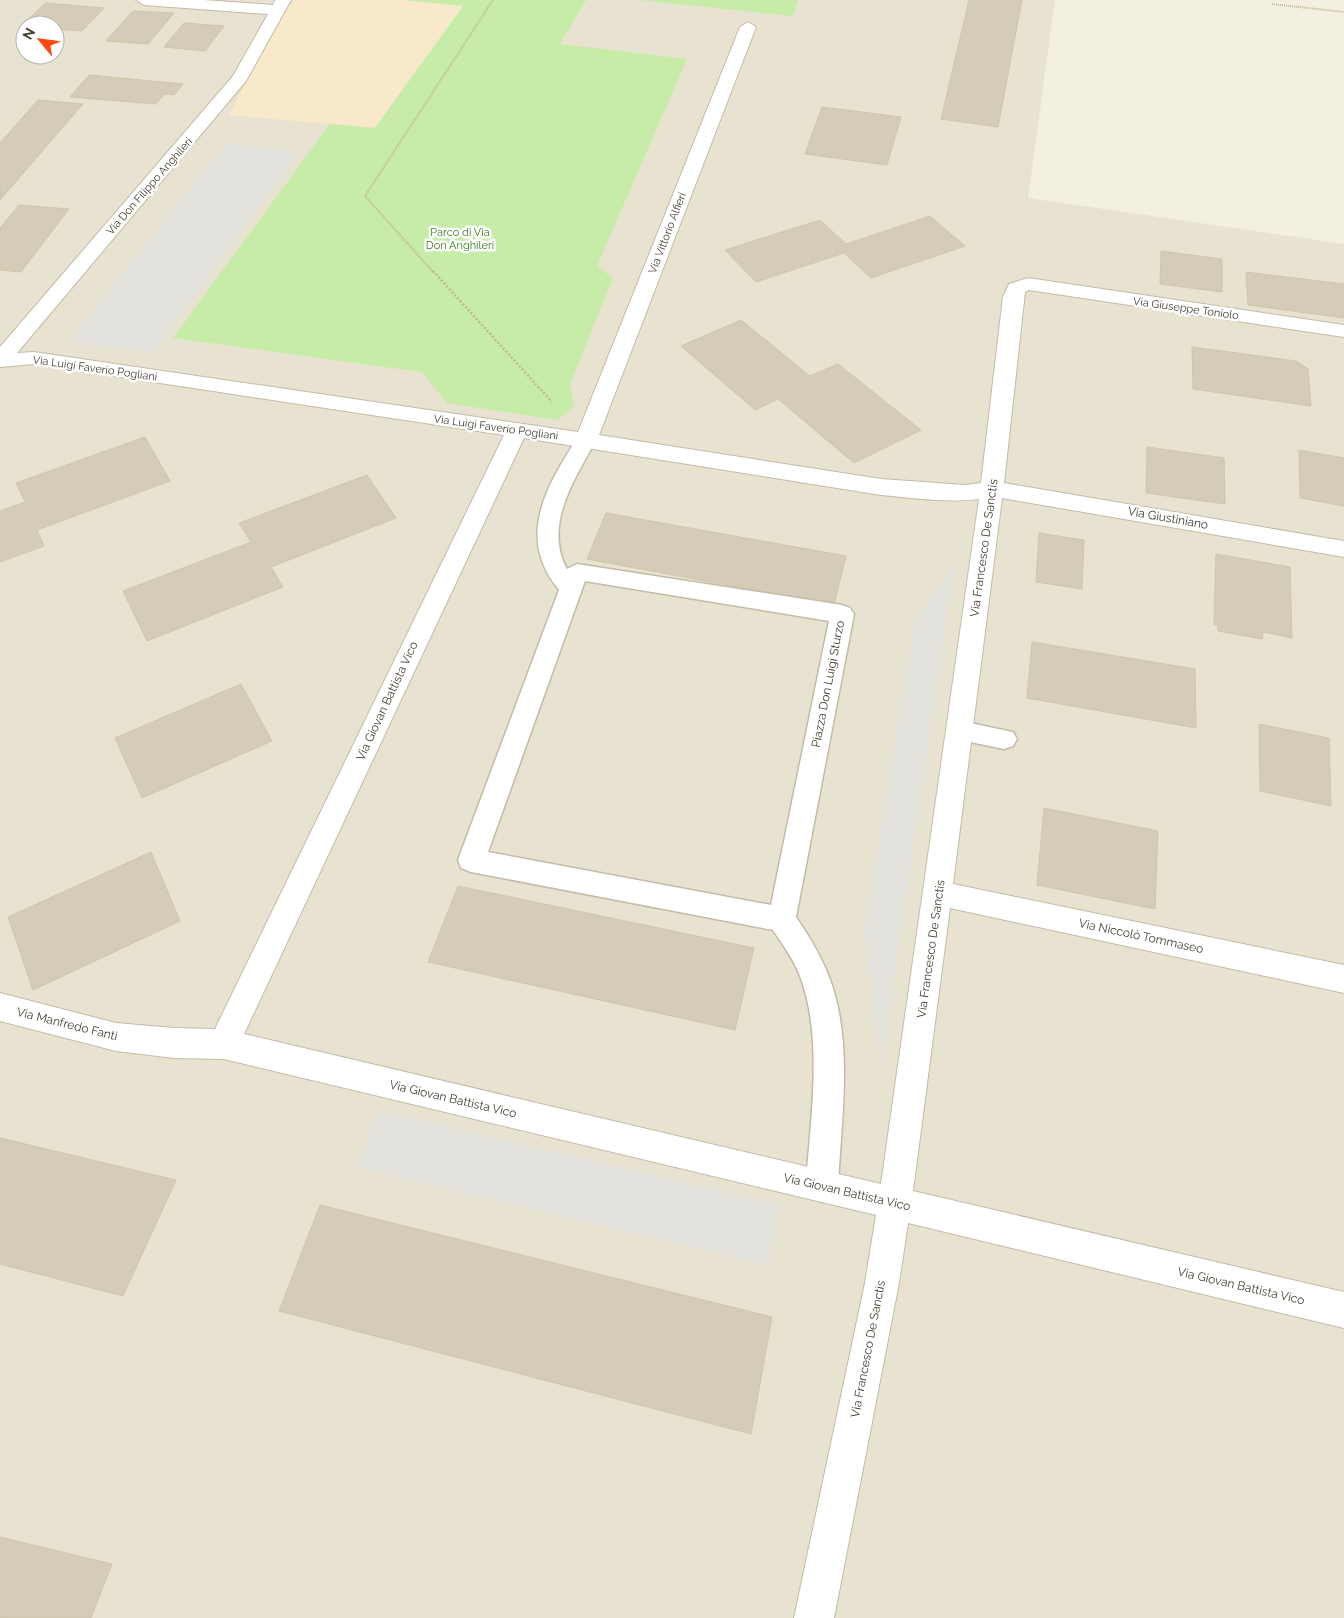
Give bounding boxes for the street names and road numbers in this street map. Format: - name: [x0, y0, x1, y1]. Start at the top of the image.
- street label: Via Don Filippo Anghileri: [104, 135, 195, 238]
- street label: Via Vittorio Alfieri: [646, 191, 689, 276]
- street label: Via Giuseppe Toniolo: [1132, 295, 1240, 322]
- street label: Via Luigi Faverio Pogliani: [32, 353, 158, 384]
- street label: Via Luigi Faverio Pogliani: [433, 412, 559, 443]
- street label: Via Francesco De Sanctis: [967, 478, 1001, 618]
- street label: Via Giustiniano: [1127, 504, 1209, 532]
- street label: Piazza Don Luigi Sturzo: [809, 619, 847, 749]
- street label: Via Giovan Battista Vico: [353, 639, 421, 763]
- street label: Via Francesco De Sanctis: [914, 879, 948, 1019]
- street label: Via Niccolò Tommaseo: [1077, 916, 1205, 956]
- street label: Via Manfredo Fanti: [15, 1005, 119, 1043]
- street label: Via Giovan Battista Vico: [388, 1078, 518, 1120]
- street label: Via Giovan Battista Vico: [782, 1171, 912, 1213]
- street label: Via Giovan Battista Vico: [1176, 1265, 1306, 1307]
- street label: Via Francesco De Sanctis: [848, 1279, 888, 1419]

